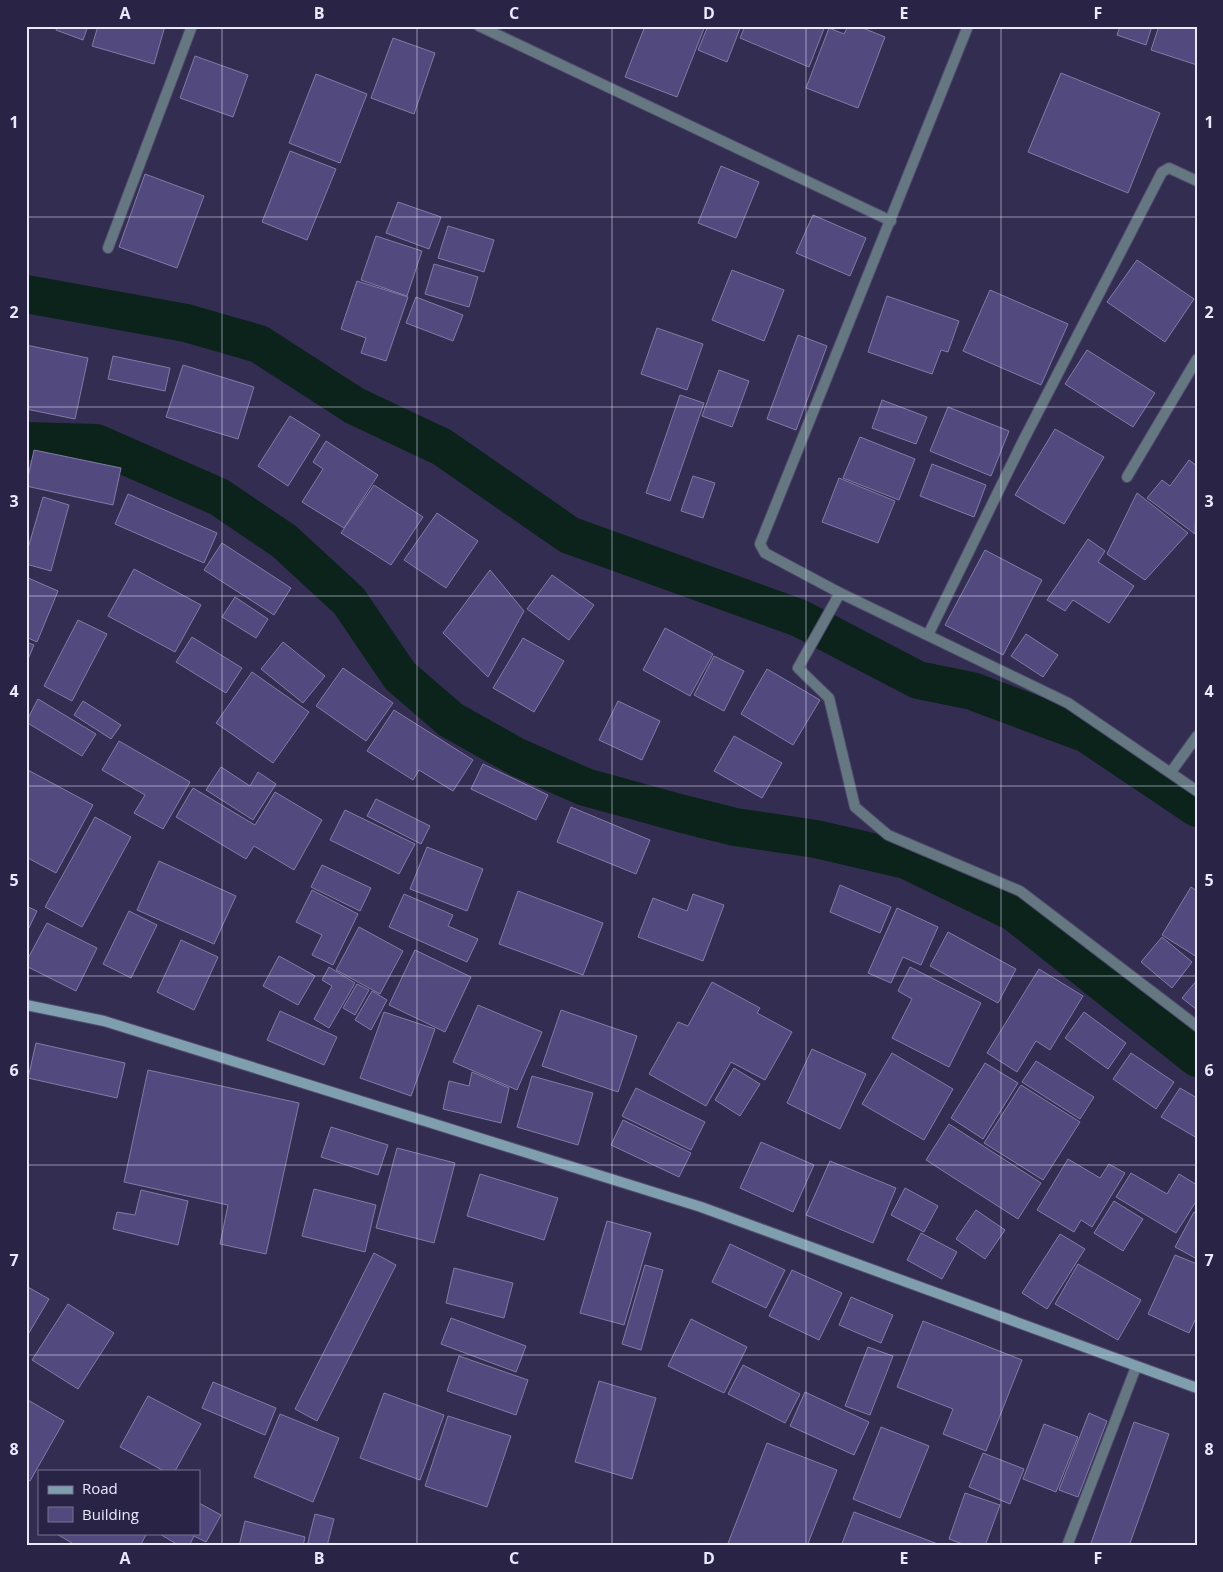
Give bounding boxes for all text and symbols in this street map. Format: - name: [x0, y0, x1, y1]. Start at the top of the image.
- text: A: [119, 2, 131, 24]
- text: B: [314, 2, 324, 24]
- text: C: [509, 2, 519, 24]
- text: D: [703, 2, 715, 24]
- text: E: [900, 2, 909, 24]
- text: F: [1094, 2, 1102, 24]
- text: 1: [9, 111, 19, 133]
- text: 1: [1204, 111, 1214, 133]
- text: 2: [9, 301, 19, 323]
- text: 2: [1204, 301, 1214, 323]
- text: 3: [9, 490, 19, 512]
- text: 3: [1204, 490, 1214, 512]
- text: 4: [9, 680, 19, 702]
- text: 4: [1204, 680, 1214, 702]
- text: 5: [9, 869, 19, 891]
- text: 5: [1204, 869, 1214, 891]
- text: 6: [9, 1059, 19, 1081]
- text: 6: [1204, 1059, 1214, 1081]
- text: 7: [9, 1249, 19, 1271]
- text: 7: [1204, 1249, 1214, 1271]
- text: 8: [9, 1438, 19, 1460]
- text: 8: [1204, 1438, 1214, 1460]
- legend: [38, 1470, 200, 1534]
- text: Road: [82, 1478, 118, 1498]
- text: Building: [82, 1504, 139, 1524]
- text: A: [119, 1547, 131, 1569]
- text: B: [314, 1547, 324, 1569]
- text: C: [509, 1547, 519, 1569]
- text: D: [703, 1547, 715, 1569]
- text: E: [900, 1547, 909, 1569]
- text: F: [1094, 1547, 1102, 1569]

